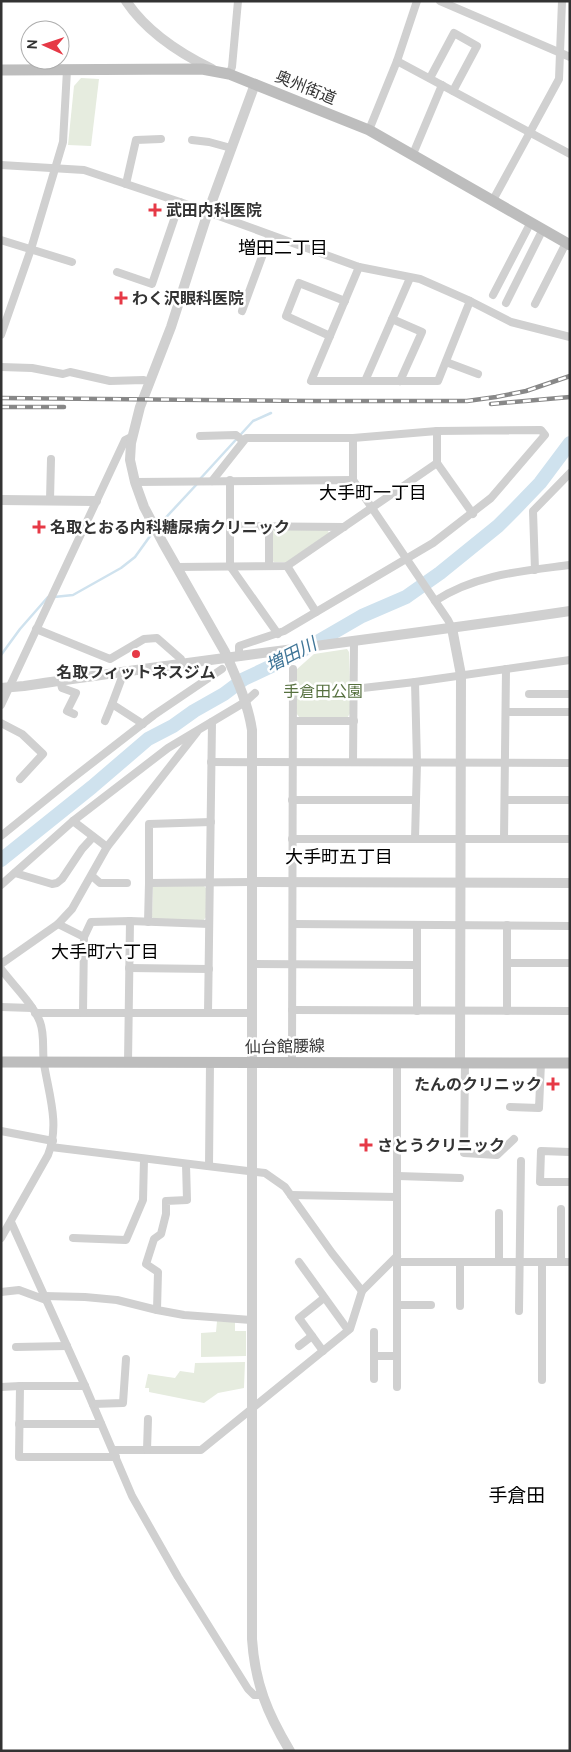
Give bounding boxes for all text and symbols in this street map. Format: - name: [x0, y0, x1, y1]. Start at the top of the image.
- north arrow: [20, 20, 70, 70]
- text: N: [23, 39, 41, 50]
- street label: 奥州街道: [273, 67, 339, 108]
- place label: 武田内科医院: [166, 201, 262, 220]
- marker: 武田内科医院: [148, 203, 162, 217]
- district label: 増田二丁目: [238, 237, 328, 259]
- place label: わく沢眼科医院: [132, 289, 244, 308]
- marker: わく沢眼科医院: [114, 291, 128, 305]
- district label: 大手町一丁目: [319, 482, 427, 504]
- place label: 名取とおる内科糖尿病クリニック: [50, 518, 290, 537]
- marker: 名取とおる内科糖尿病クリニック: [32, 520, 46, 534]
- water label: 増田川: [262, 632, 322, 677]
- marker: 名取フィットネスジム: [130, 648, 142, 660]
- place label: 名取フィットネスジム: [56, 663, 216, 682]
- park label: 手倉田公園: [283, 682, 363, 701]
- district label: 大手町五丁目: [285, 846, 393, 868]
- district label: 大手町六丁目: [51, 941, 159, 963]
- street label: 仙台館腰線: [245, 1036, 325, 1057]
- place label: たんのクリニック: [414, 1075, 542, 1094]
- marker: たんのクリニック: [546, 1077, 560, 1091]
- place label: さとうクリニック: [377, 1136, 505, 1155]
- marker: さとうクリニック: [359, 1138, 373, 1152]
- district label: 手倉田: [488, 1484, 546, 1507]

